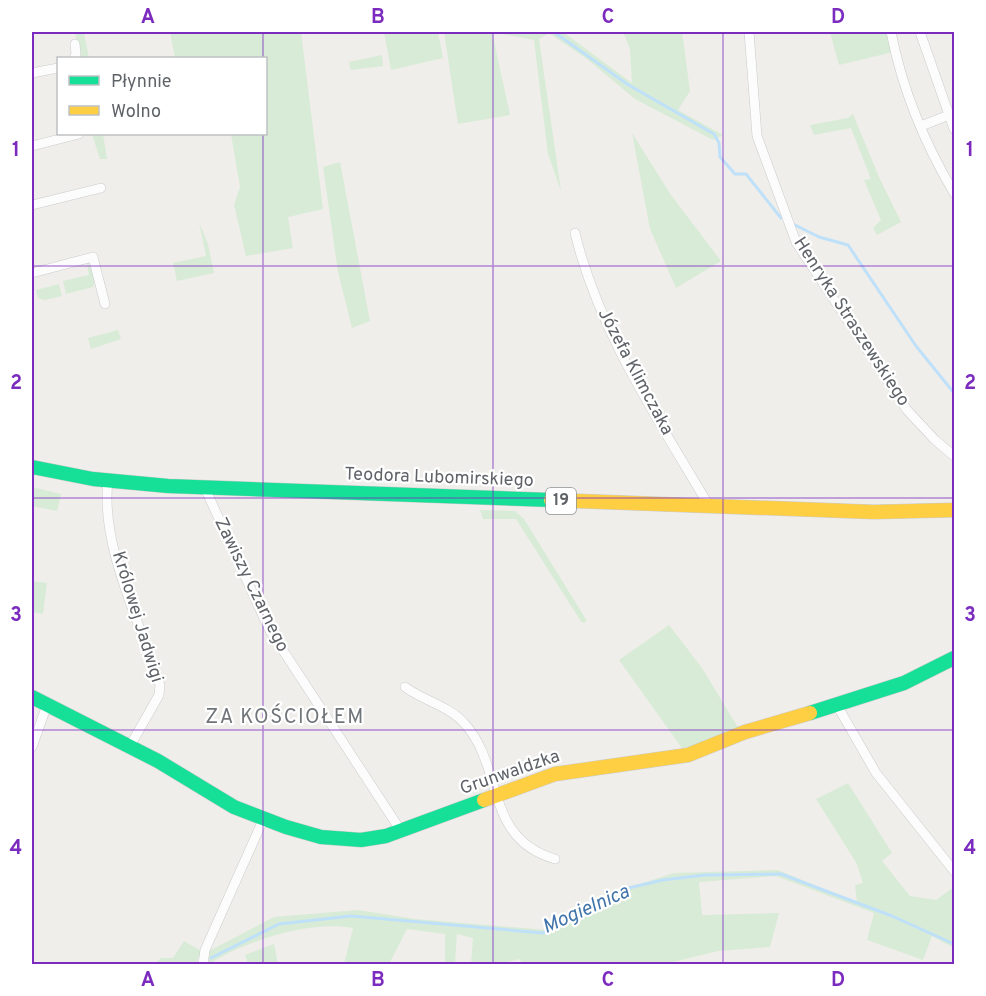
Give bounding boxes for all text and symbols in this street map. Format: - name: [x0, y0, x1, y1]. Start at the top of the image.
- text: A: [141, 5, 155, 31]
- text: B: [371, 5, 385, 31]
- text: C: [602, 5, 614, 31]
- text: D: [831, 5, 845, 31]
- legend: [57, 57, 267, 135]
- text: Płynnie: [111, 71, 172, 94]
- text: Wolno: [111, 101, 161, 124]
- text: 1: [12, 138, 20, 164]
- text: 1: [966, 138, 974, 164]
- street label: Henryka Straszewskiego: [788, 233, 914, 411]
- street label: Józefa Klimczaka: [592, 305, 678, 439]
- text: 2: [10, 371, 22, 397]
- text: 2: [964, 371, 976, 397]
- street label: Teodora Lubomirskiego: [344, 463, 534, 493]
- road number: 19: [546, 488, 576, 514]
- street label: Zawiszy Czarnego: [208, 514, 294, 656]
- street label: Królowej Jadwigi: [106, 549, 168, 685]
- text: 3: [10, 603, 22, 629]
- text: 3: [964, 603, 976, 629]
- district label: ZA KOŚCIOŁEM: [205, 703, 365, 731]
- street label: Grunwaldzka: [457, 745, 563, 801]
- text: 4: [10, 836, 22, 862]
- text: 4: [964, 836, 976, 862]
- water label: Mogielnica: [538, 879, 634, 941]
- text: A: [141, 968, 155, 994]
- text: B: [371, 968, 385, 994]
- text: C: [602, 968, 614, 994]
- text: D: [831, 968, 845, 994]

